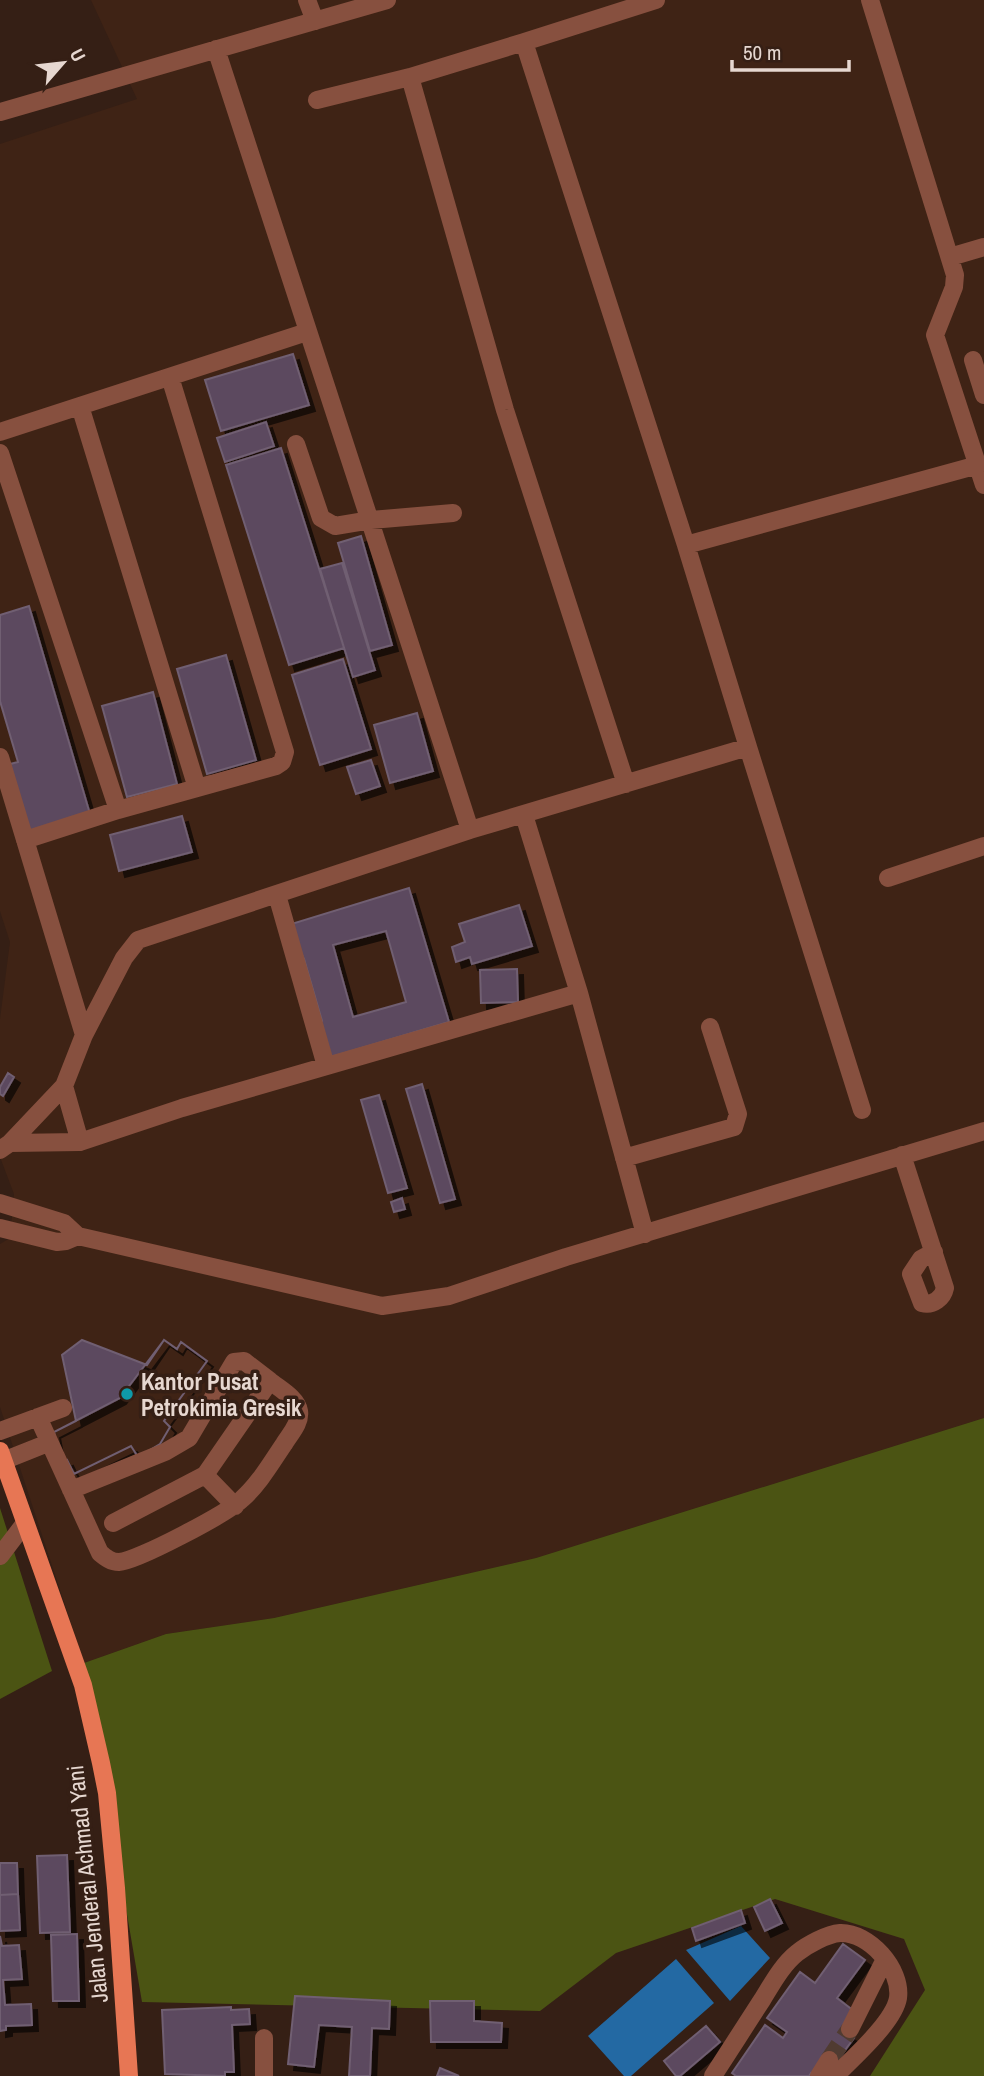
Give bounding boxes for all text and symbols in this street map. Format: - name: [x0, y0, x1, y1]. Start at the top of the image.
- north arrow: [28, 28, 98, 98]
- scale bar: [732, 28, 849, 72]
- text: 50 m: [743, 38, 781, 67]
- text: U: [64, 44, 92, 66]
- place label: Kantor Pusat Petrokimia Gresik: [141, 1366, 302, 1423]
- marker: Kantor Pusat Petrokimia Gresik: [119, 1386, 135, 1402]
- street label: Jalan Jenderal Achmad Yani: [59, 1764, 115, 2004]

